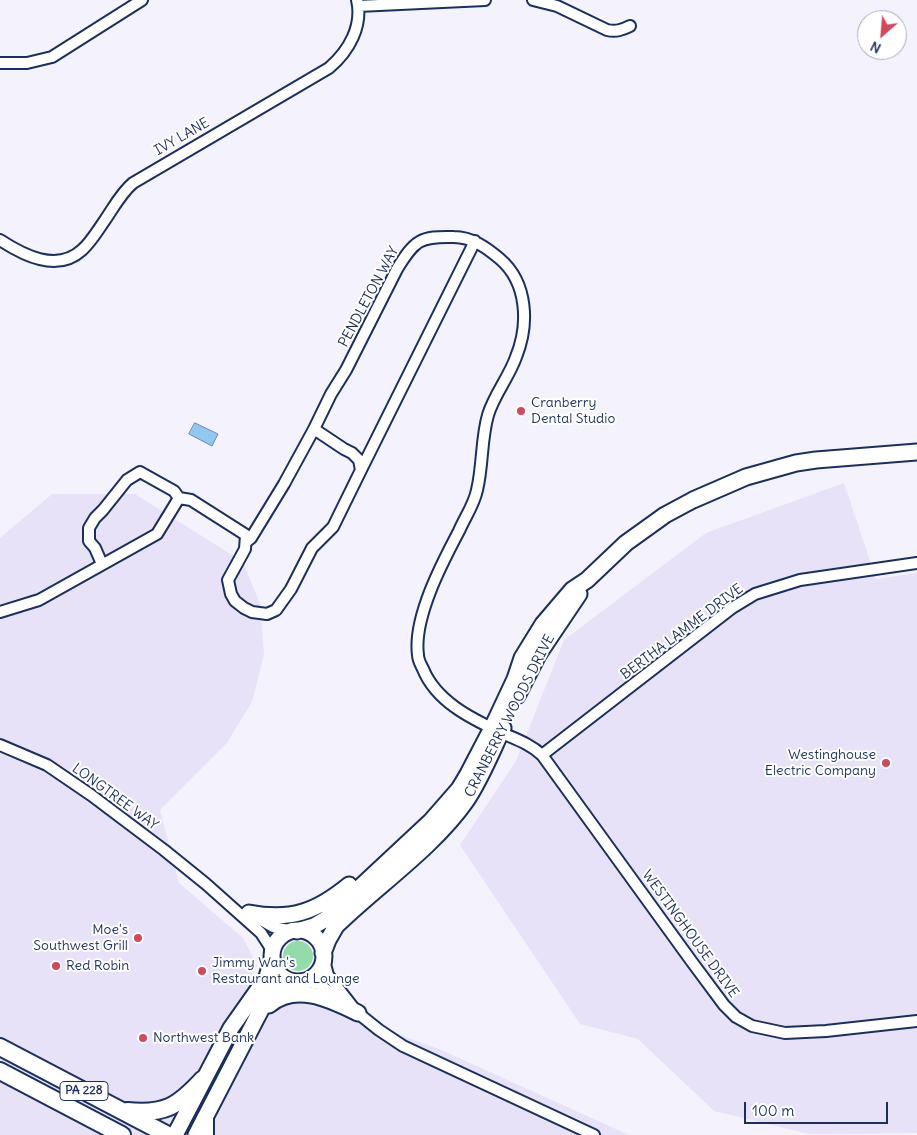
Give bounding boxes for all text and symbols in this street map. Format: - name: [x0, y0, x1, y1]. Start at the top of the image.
- north arrow: [857, 10, 907, 60]
- text: N: [867, 37, 884, 58]
- street label: IVY LANE: [152, 115, 212, 159]
- street label: PENDLETON WAY: [335, 244, 403, 350]
- place label: Cranberry Dental Studio: [531, 395, 615, 428]
- marker: Cranberry Dental Studio: [515, 405, 527, 417]
- street label: BERTHA LAMME DRIVE: [618, 581, 746, 683]
- street label: CRANBERRY WOODS DRIVE: [462, 632, 558, 800]
- place label: Westinghouse Electric Company: [765, 747, 876, 780]
- marker: Westinghouse Electric Company: [880, 757, 892, 769]
- street label: LONGTREE WAY: [69, 760, 161, 834]
- street label: WESTINGHOUSE DRIVE: [638, 867, 742, 1001]
- place label: Moe's Southwest Grill: [33, 922, 128, 954]
- marker: Moe's Southwest Grill: [132, 932, 144, 944]
- place label: Jimmy Wan's Restaurant and Lounge: [212, 955, 360, 988]
- place label: Red Robin: [66, 958, 129, 974]
- marker: Red Robin: [50, 960, 62, 972]
- marker: Jimmy Wan's Restaurant and Lounge: [196, 965, 208, 977]
- place label: Northwest Bank: [153, 1030, 254, 1046]
- marker: Northwest Bank: [137, 1032, 149, 1044]
- road number: PA 228: [60, 1082, 108, 1100]
- scale bar: [747, 1092, 891, 1124]
- text: 100 m: [752, 1101, 794, 1120]

